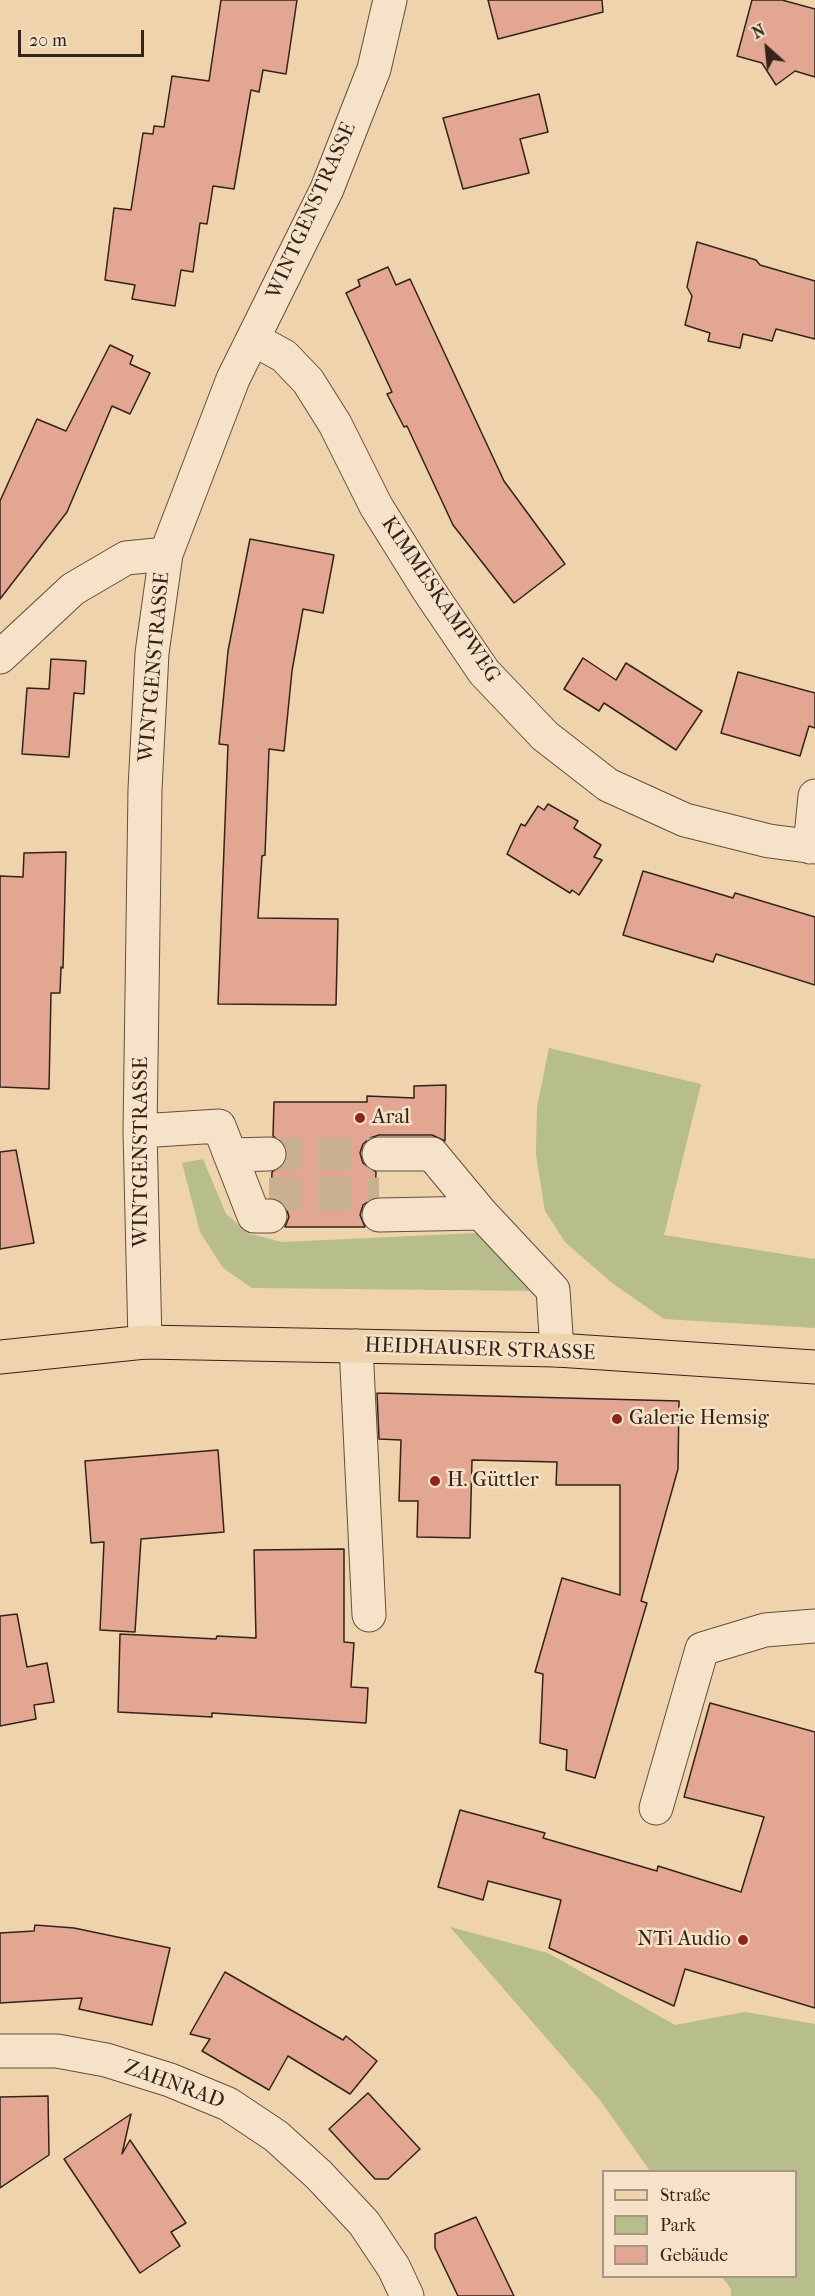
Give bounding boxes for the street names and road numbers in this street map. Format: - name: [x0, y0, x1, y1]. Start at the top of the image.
- street label: WINTGENSTRASSE: [262, 119, 362, 303]
- street label: KIMMESKAMPWEG: [375, 512, 505, 688]
- street label: WINTGENSTRASSE: [134, 571, 176, 763]
- street label: WINTGENSTRASSE: [129, 1057, 155, 1247]
- street label: HEIDHAUSER STRASSE: [364, 1333, 596, 1367]
- street label: ZAHNRAD: [120, 2055, 228, 2115]

